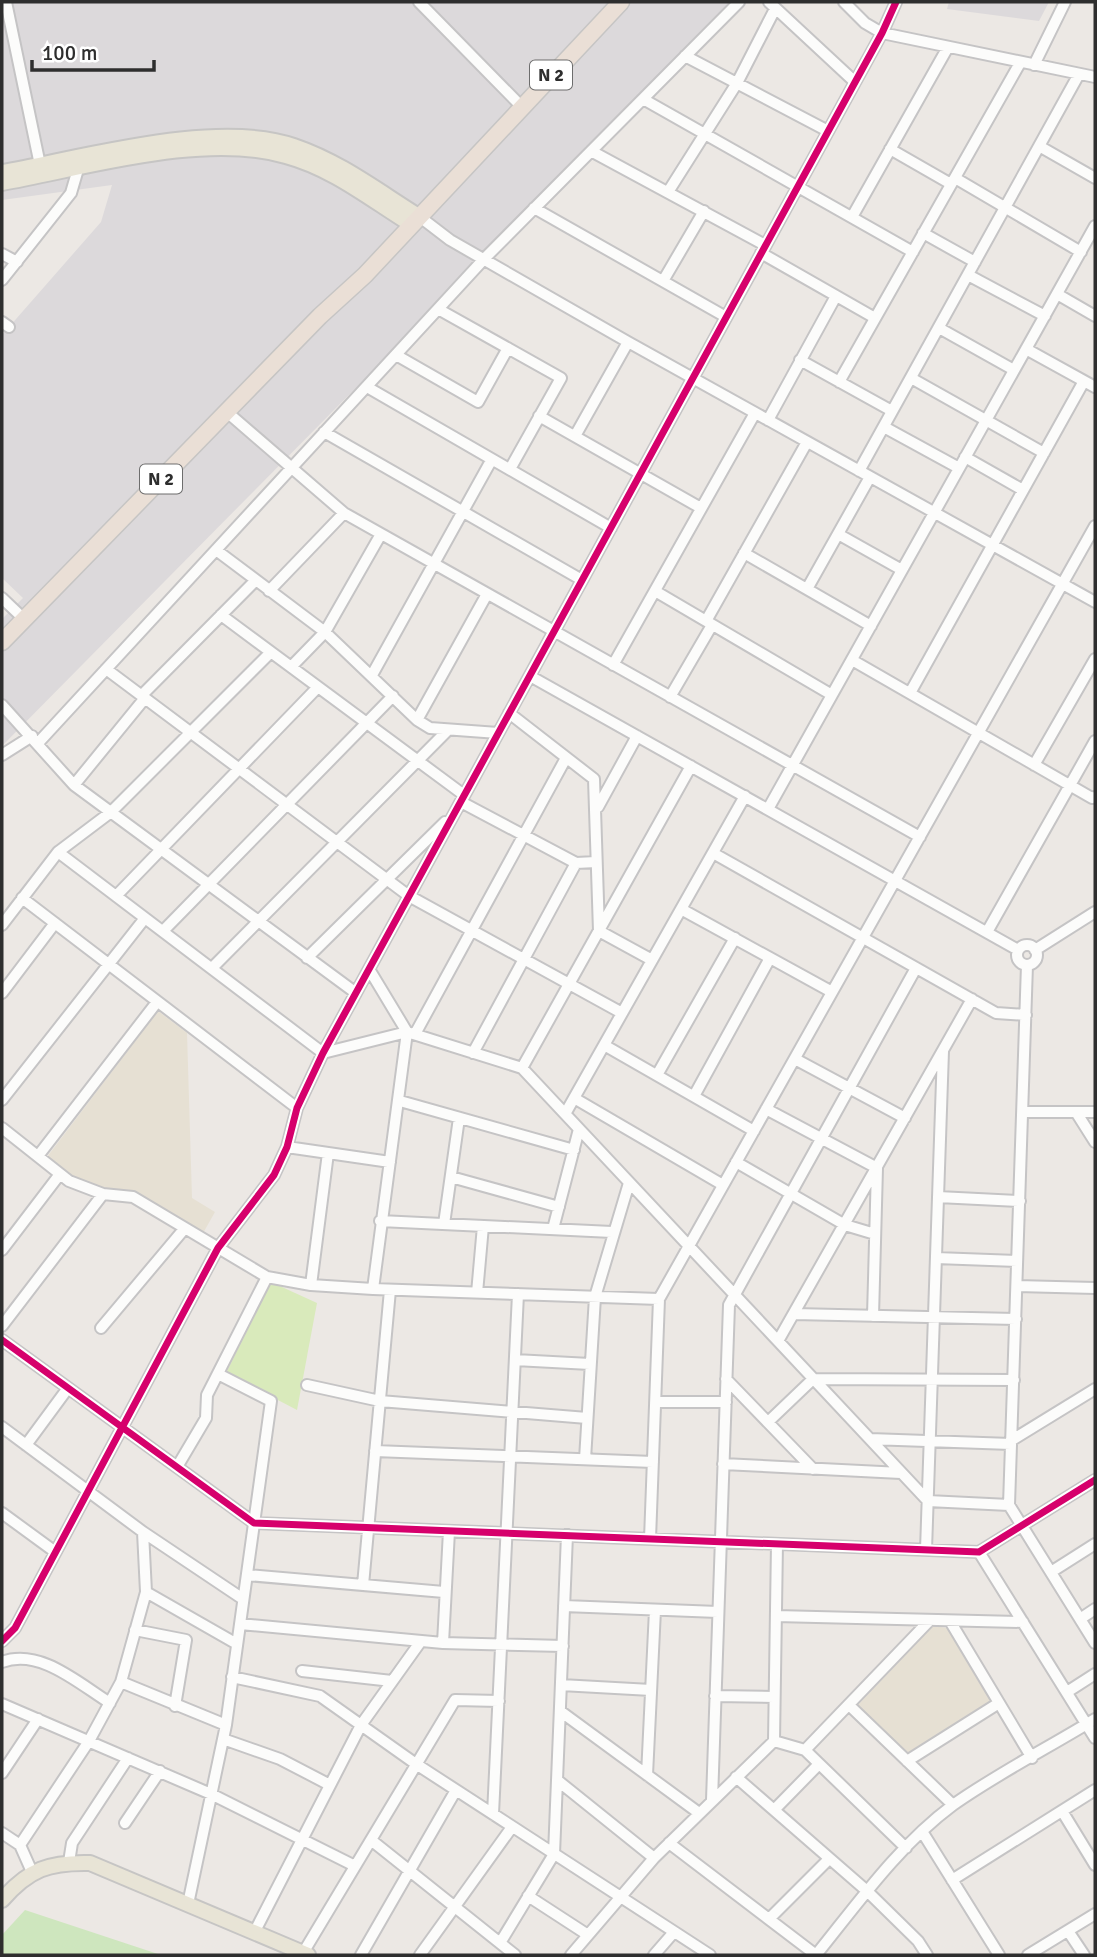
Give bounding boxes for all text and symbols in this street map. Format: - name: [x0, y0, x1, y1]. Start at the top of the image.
- scale bar: [32, 28, 154, 72]
- text: 100 m: [42, 40, 97, 66]
- road number: N 2: [530, 60, 572, 90]
- road number: N 2: [140, 464, 182, 494]

